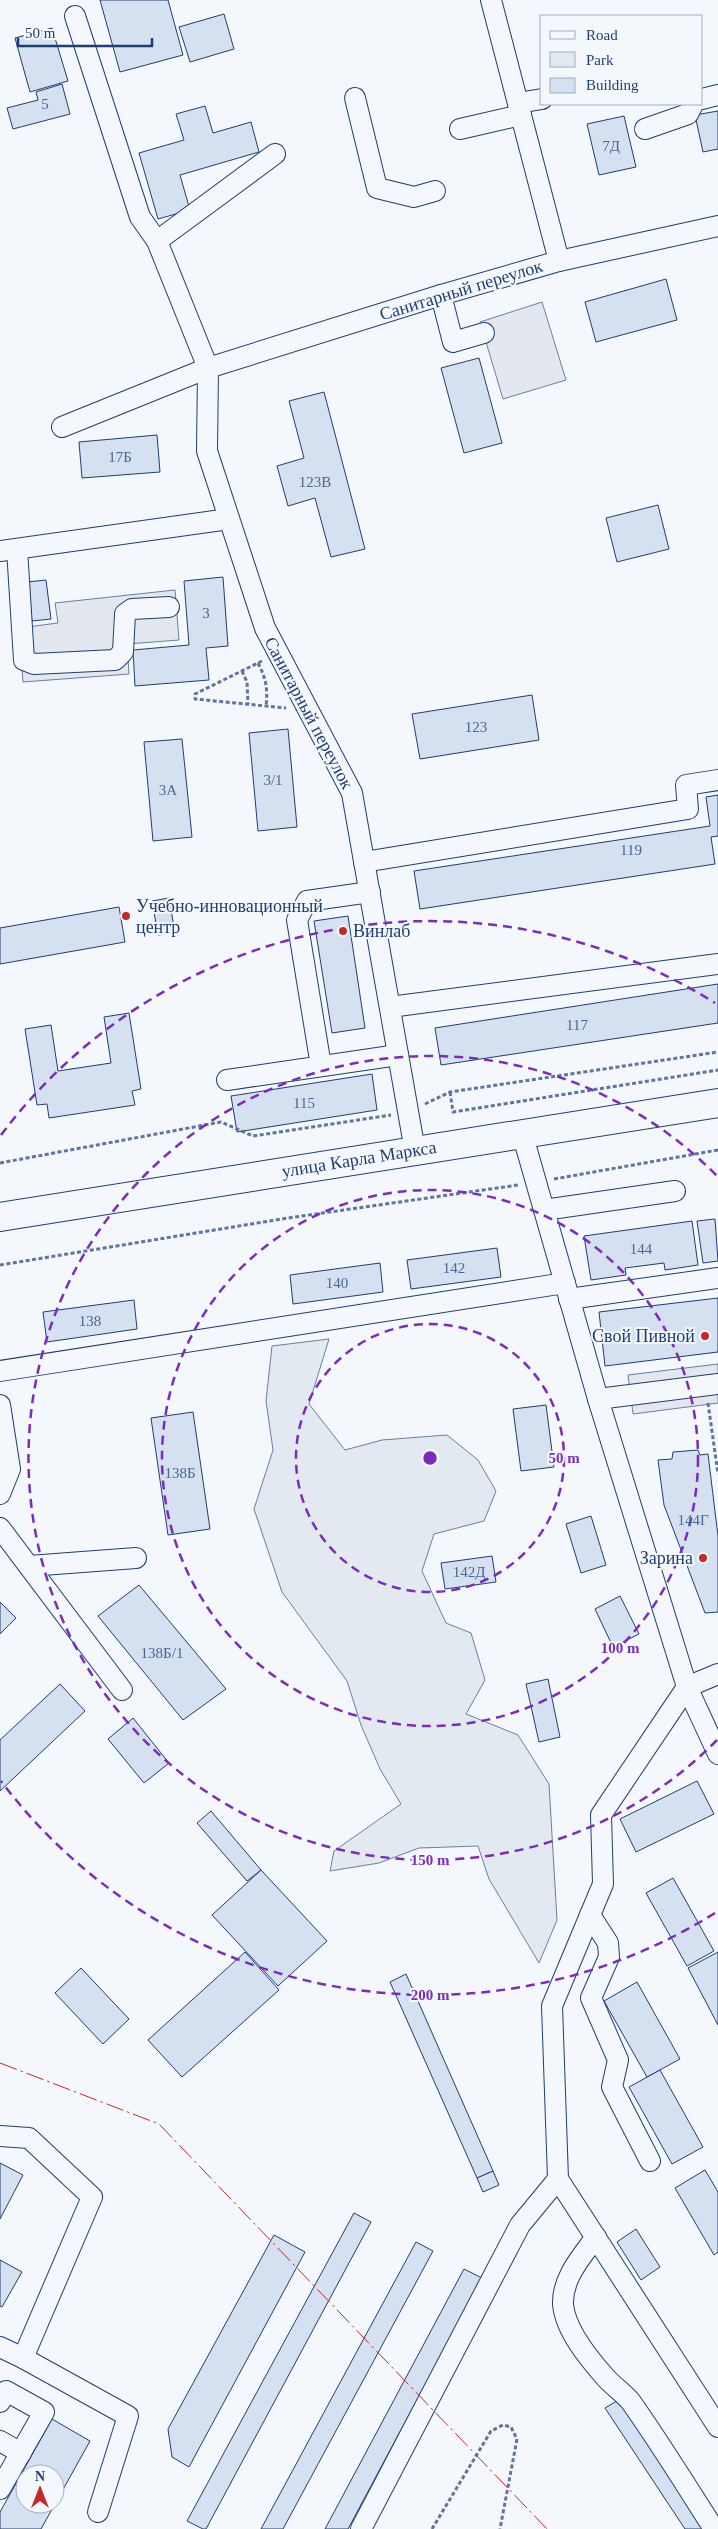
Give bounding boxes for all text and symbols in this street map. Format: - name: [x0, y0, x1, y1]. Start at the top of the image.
- scale bar: [18, 15, 151, 47]
- legend: [540, 15, 703, 105]
- text: 50 m: [25, 25, 56, 41]
- text: Road: [586, 27, 618, 43]
- text: Park: [586, 52, 614, 68]
- text: Building: [586, 77, 639, 93]
- house number: 5: [41, 96, 49, 112]
- house number: 7Д: [602, 138, 620, 154]
- street label: Санитарный переулок: [377, 256, 545, 324]
- house number: 17Б: [108, 449, 132, 465]
- house number: 123В: [299, 474, 331, 490]
- house number: 3: [202, 605, 210, 621]
- street label: Санитарный переулок: [260, 634, 358, 793]
- house number: 123: [465, 719, 487, 735]
- house number: 3/1: [263, 772, 283, 788]
- house number: 3А: [159, 782, 177, 798]
- house number: 119: [620, 842, 642, 858]
- place label: Учебно-инновационный центр: [136, 896, 323, 937]
- marker: Учебно-инновационный центр: [120, 910, 132, 922]
- place label: Винлаб: [353, 921, 410, 941]
- marker: Винлаб: [337, 925, 349, 937]
- house number: 117: [566, 1017, 588, 1033]
- house number: 115: [293, 1095, 315, 1111]
- street label: улица Карла Маркса: [280, 1137, 438, 1181]
- house number: 144: [630, 1241, 653, 1257]
- house number: 142: [443, 1260, 465, 1276]
- house number: 140: [326, 1275, 348, 1291]
- house number: 138: [79, 1313, 101, 1329]
- place label: Свой Пивной: [592, 1326, 695, 1346]
- marker: Свой Пивной: [699, 1330, 711, 1342]
- centre of rings: [421, 1449, 439, 1467]
- text: 50 m: [548, 1450, 580, 1466]
- house number: 138Б: [164, 1465, 196, 1481]
- house number: 144Г: [677, 1512, 709, 1528]
- place label: Зарина: [640, 1548, 693, 1568]
- marker: Зарина: [697, 1552, 709, 1564]
- house number: 142Д: [453, 1564, 485, 1580]
- text: 100 m: [601, 1640, 640, 1656]
- house number: 138Б/1: [141, 1645, 183, 1661]
- text: 150 m: [411, 1852, 450, 1868]
- text: 200 m: [411, 1987, 450, 2003]
- north arrow: [15, 2464, 65, 2514]
- text: N: [35, 2469, 45, 2484]

